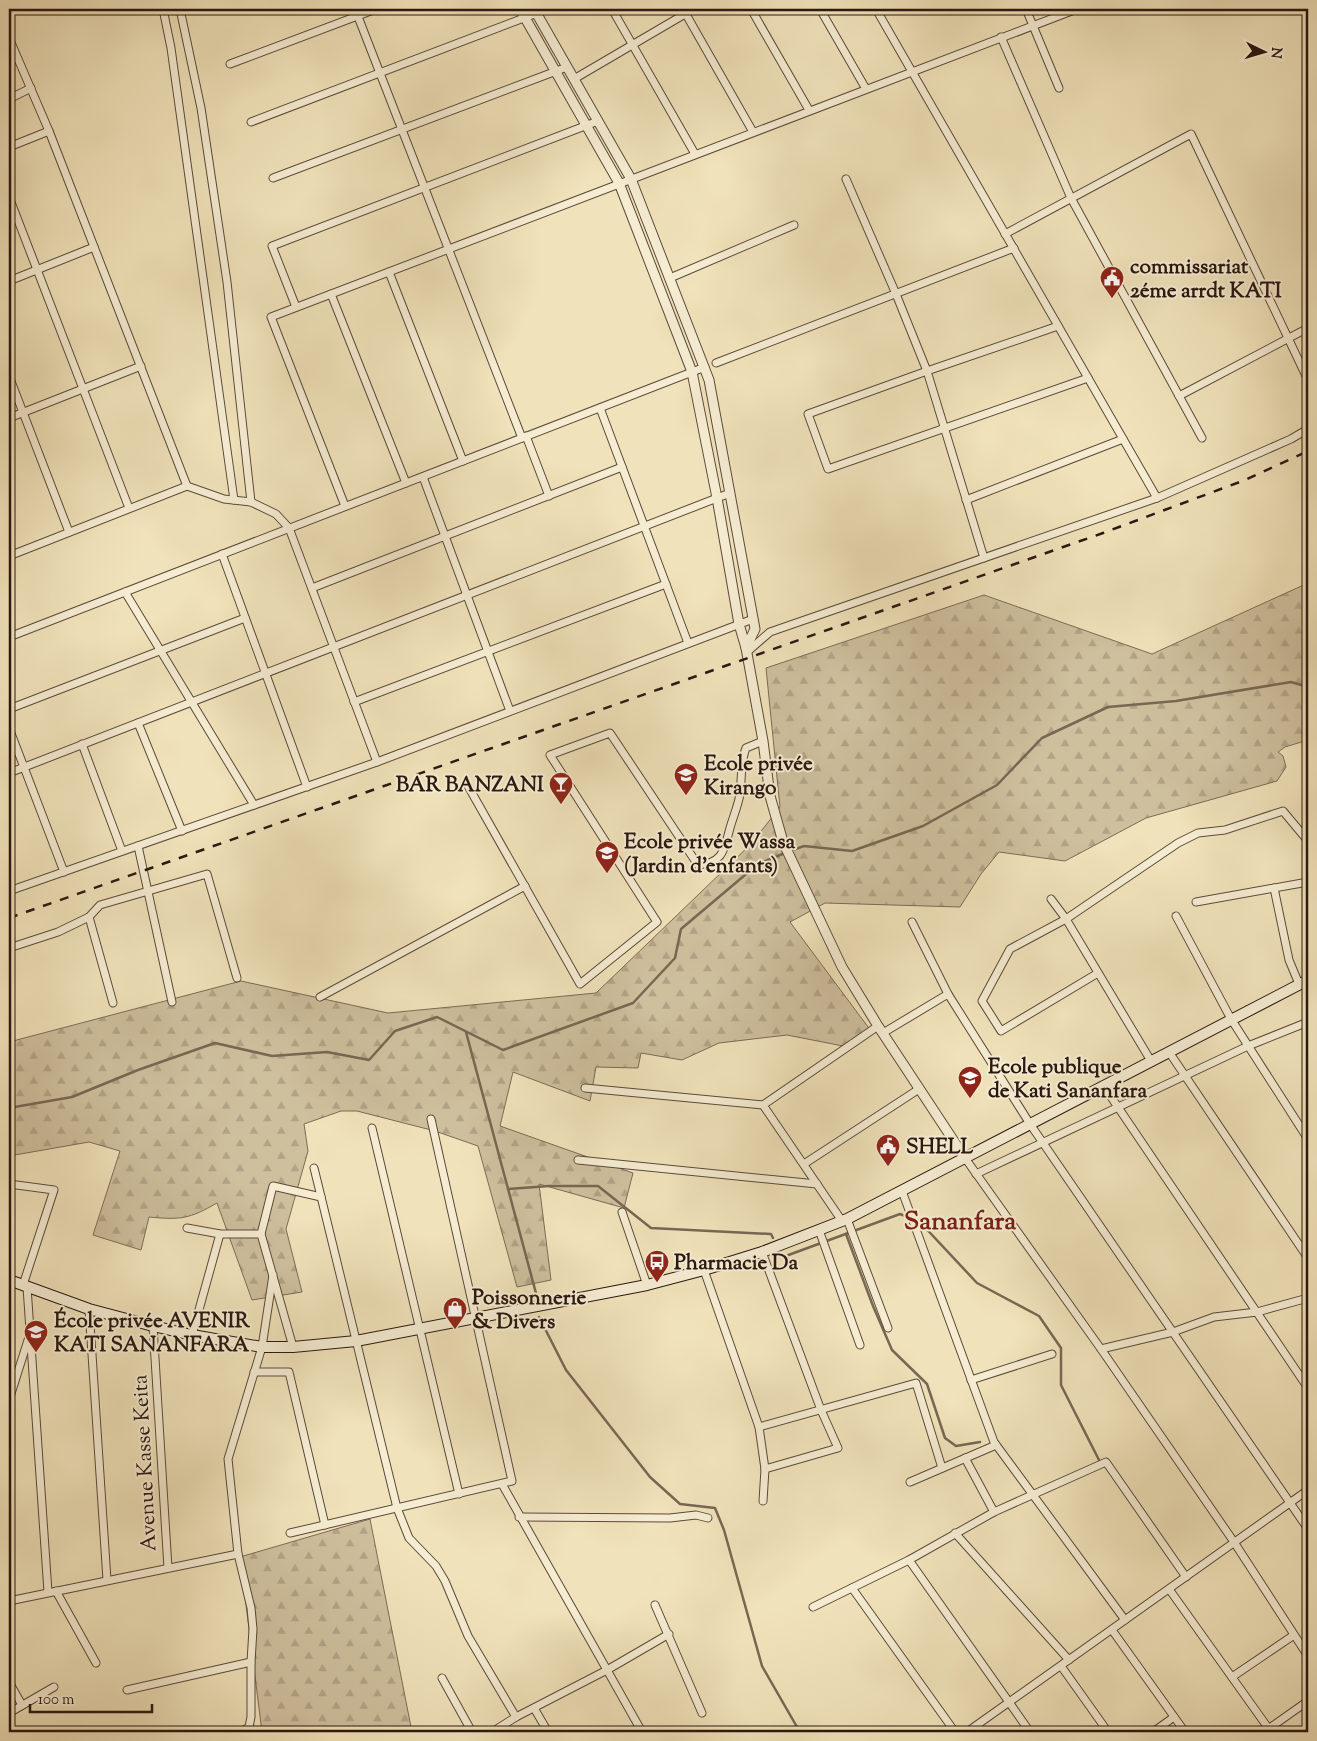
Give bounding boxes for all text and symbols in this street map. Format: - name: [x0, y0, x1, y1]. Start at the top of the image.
- north arrow: [1240, 28, 1290, 78]
- text: N: [1265, 47, 1285, 59]
- place label: commissariat 2éme arrdt KATI: [1130, 253, 1282, 307]
- public building icon: commissariat 2éme arrdt KATI: [1099, 265, 1125, 299]
- place label: Ecole privée Kirango: [704, 750, 813, 804]
- school or university icon: Ecole privée Kirango: [673, 762, 699, 796]
- place label: BAR BANZANI: [396, 771, 544, 801]
- bar icon: BAR BANZANI: [548, 771, 574, 805]
- place label: Ecole privée Wassa (Jardin d'enfants): [624, 828, 796, 882]
- school or university icon: Ecole privée Wassa (Jardin d'enfants): [594, 840, 620, 874]
- place label: Ecole publique de Kati Sananfara: [988, 1053, 1147, 1107]
- school or university icon: Ecole publique de Kati Sananfara: [957, 1065, 983, 1099]
- public building icon: SHELL: [875, 1133, 901, 1167]
- place label: SHELL: [906, 1133, 973, 1163]
- district label: Sananfara: [904, 1204, 1016, 1241]
- bus stop icon: Pharmacie Da: [644, 1249, 670, 1283]
- place label: Pharmacie Da: [674, 1249, 798, 1279]
- place label: Poissonnerie & Divers: [472, 1284, 587, 1338]
- shop icon: Poissonnerie & Divers: [442, 1296, 468, 1330]
- place label: École privée AVENIR KATI SANANFARA: [54, 1307, 251, 1361]
- school or university icon: École privée AVENIR KATI SANANFARA: [23, 1319, 49, 1353]
- street label: Avenue Kasse Keita: [126, 1373, 166, 1552]
- scale bar: [30, 1681, 152, 1713]
- text: 100 m: [38, 1690, 75, 1711]

